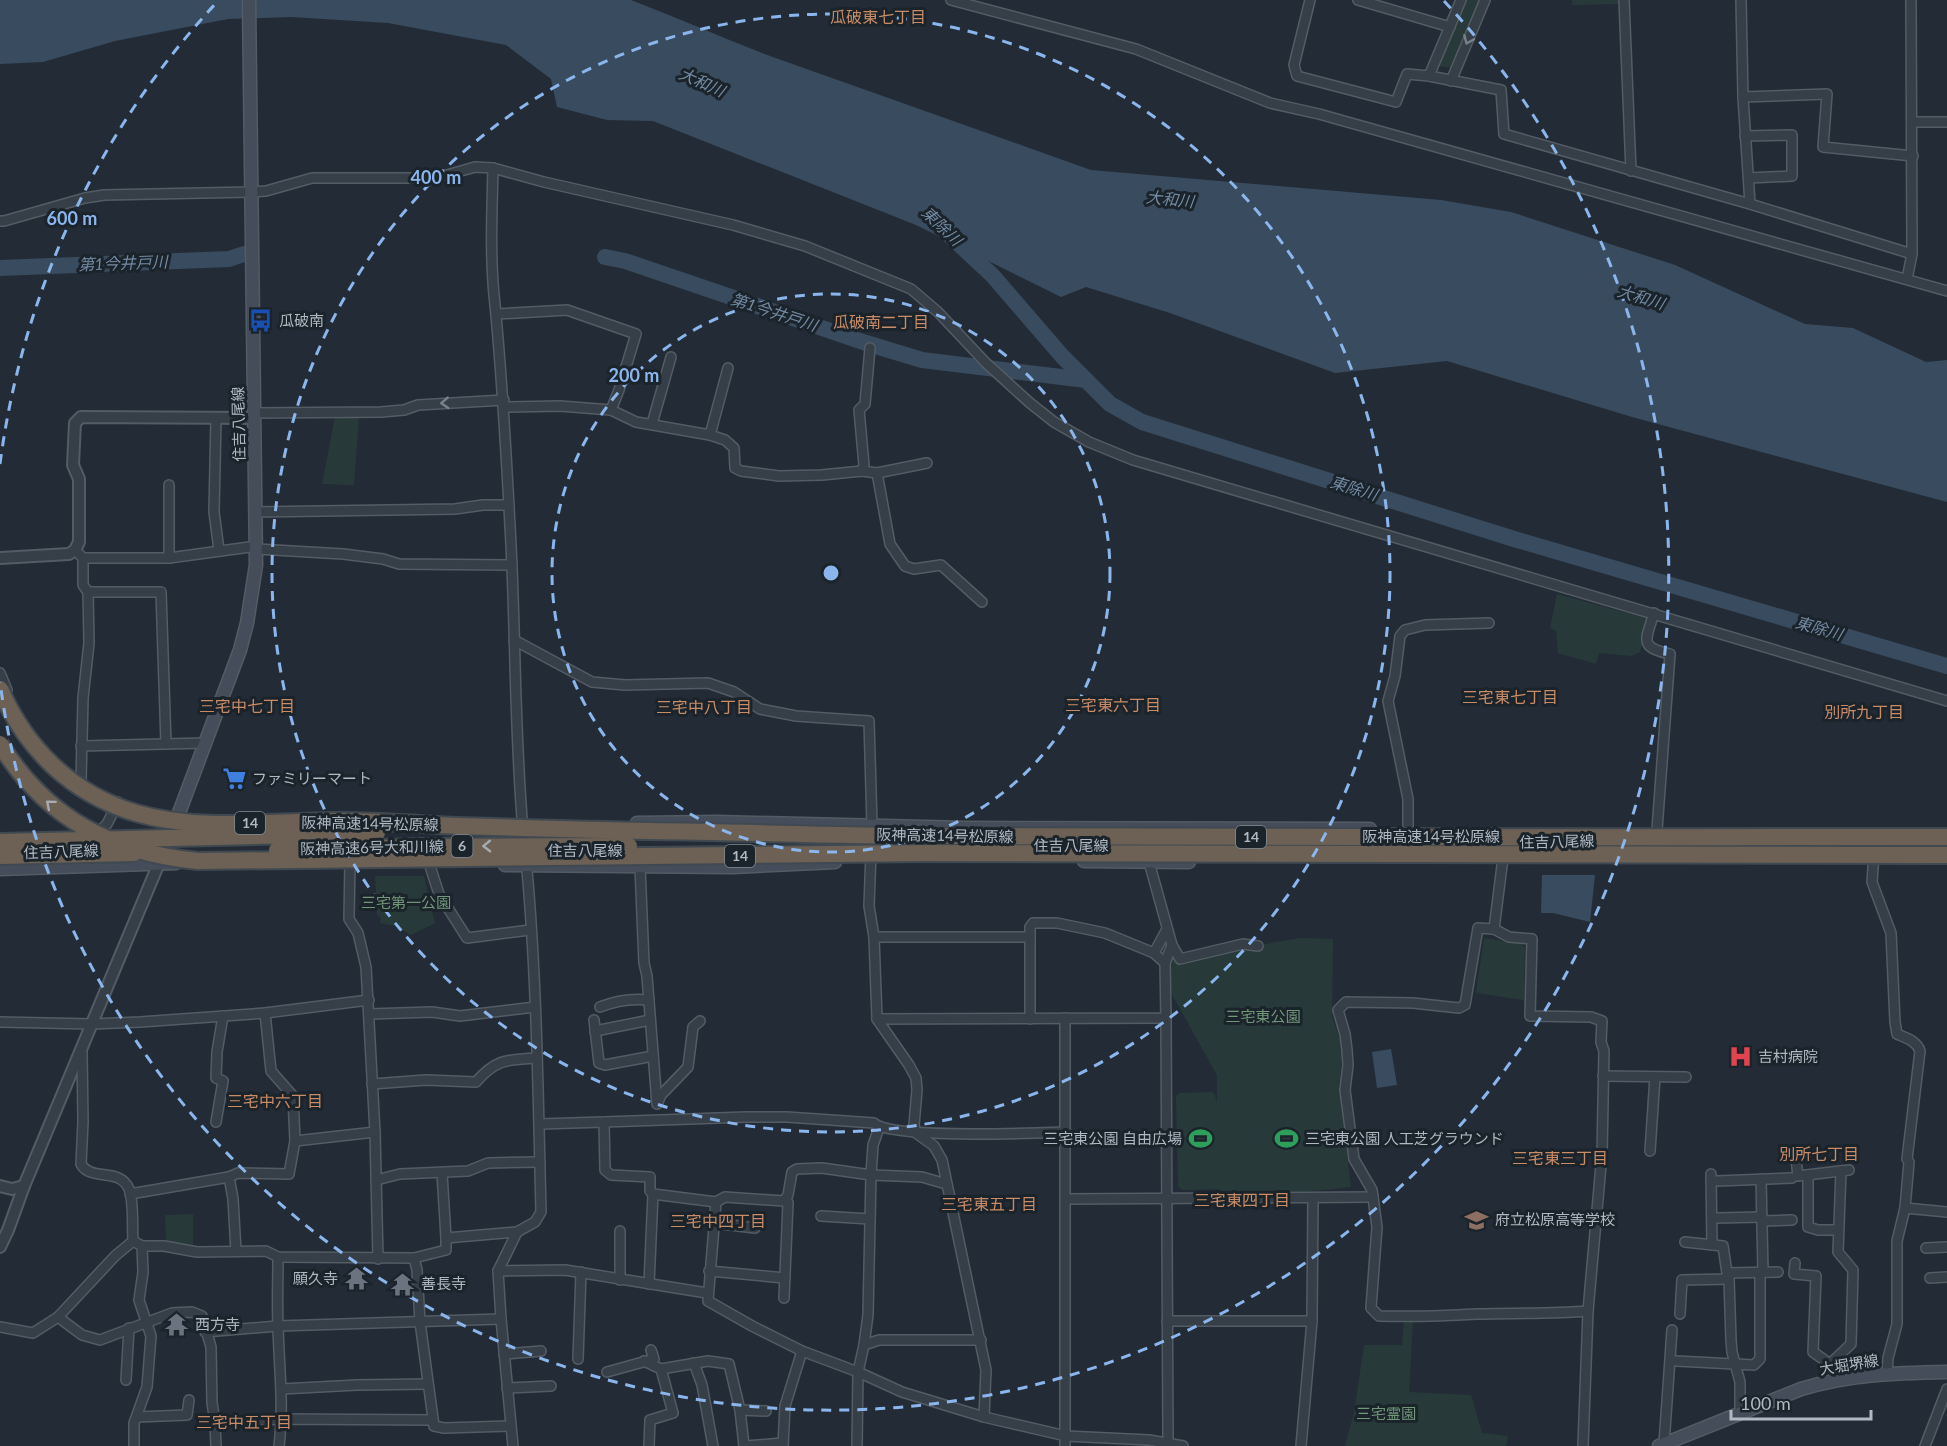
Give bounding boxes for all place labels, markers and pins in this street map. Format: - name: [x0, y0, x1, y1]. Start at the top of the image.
- bus stop icon: 瓜破南: [248, 308, 274, 334]
- place label: 瓜破南: [279, 311, 324, 329]
- centre of rings: [821, 563, 841, 583]
- supermarket icon: ファミリーマート: [221, 766, 247, 792]
- place label: ファミリーマート: [252, 769, 372, 787]
- hospital icon: 吉村病院: [1727, 1044, 1753, 1070]
- place label: 吉村病院: [1758, 1047, 1818, 1065]
- sports icon: 三宅東公園 自由広場: [1187, 1126, 1213, 1152]
- sports icon: 三宅東公園 人工芝グラウンド: [1274, 1126, 1300, 1152]
- place label: 三宅東公園 自由広場: [1043, 1129, 1182, 1147]
- place label: 三宅東公園 人工芝グラウンド: [1305, 1129, 1504, 1147]
- school or university icon: 府立松原高等学校: [1464, 1207, 1490, 1233]
- place label: 府立松原高等学校: [1495, 1210, 1615, 1228]
- temple icon: 願久寺: [343, 1266, 369, 1292]
- place label: 願久寺: [293, 1269, 338, 1287]
- temple icon: 善長寺: [390, 1271, 416, 1297]
- place label: 善長寺: [421, 1274, 466, 1292]
- temple icon: 西方寺: [164, 1312, 190, 1338]
- place label: 西方寺: [195, 1315, 240, 1333]

